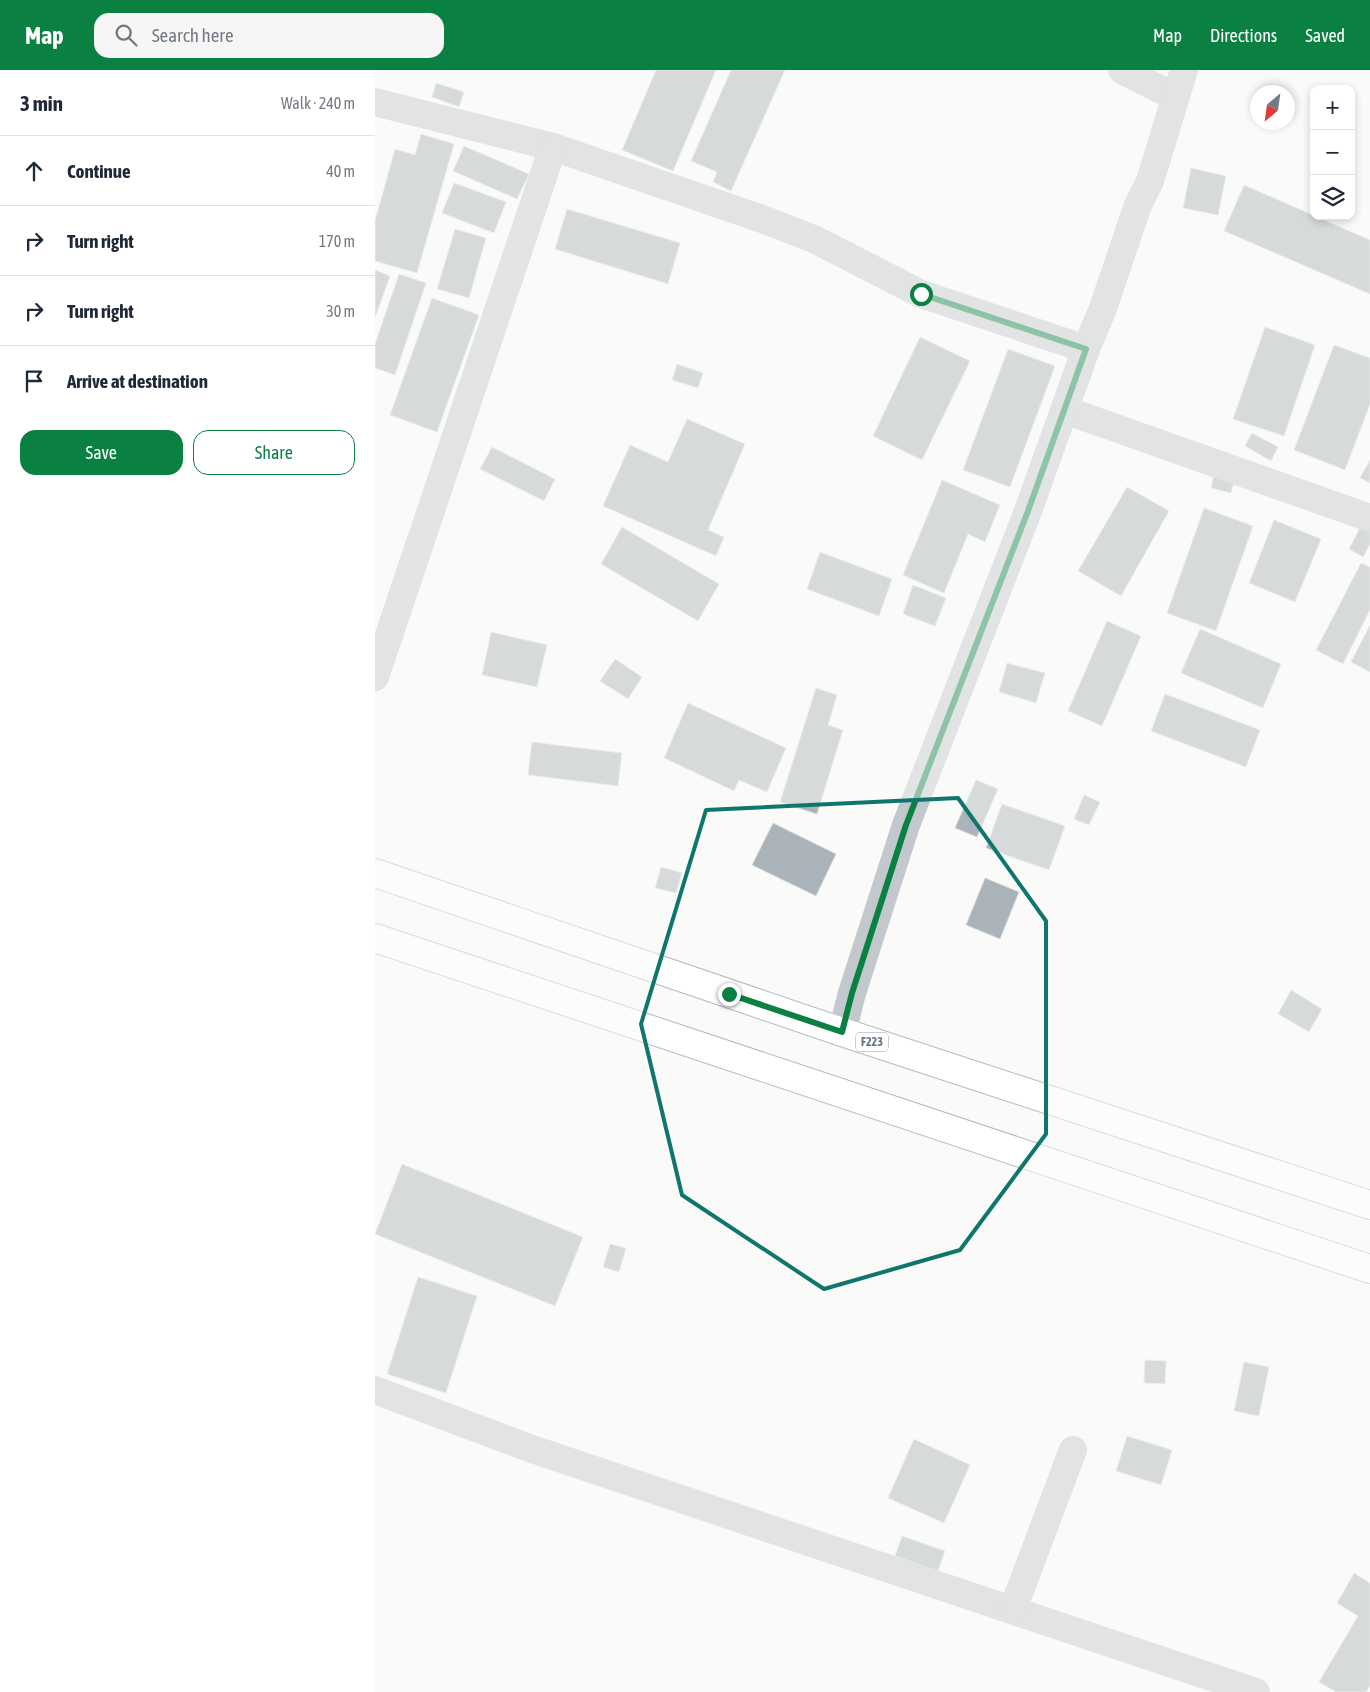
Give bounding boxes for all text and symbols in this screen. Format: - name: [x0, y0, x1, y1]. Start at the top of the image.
- search box: [94, 13, 444, 58]
- icon: search: [112, 21, 140, 49]
- text: Map: [25, 22, 64, 49]
- text: Search here: [152, 24, 234, 46]
- text: Map: [1153, 25, 1182, 46]
- text: Directions: [1210, 25, 1277, 46]
- text: Saved: [1305, 25, 1345, 46]
- north arrow: [1250, 85, 1295, 130]
- map controls: [1310, 85, 1355, 220]
- button: +: [1310, 85, 1355, 130]
- text: 3 min: [20, 91, 63, 115]
- text: Walk · 240 m: [281, 94, 355, 112]
- button: −: [1310, 130, 1355, 175]
- icon: ahead: [20, 157, 48, 185]
- text: Continue: [67, 160, 131, 182]
- text: 40 m: [326, 162, 355, 180]
- button: layers: [1310, 175, 1355, 220]
- icon: right: [20, 227, 48, 255]
- text: Turn right: [67, 230, 134, 252]
- text: 170 m: [319, 232, 355, 250]
- route start: [910, 283, 933, 306]
- icon: right: [20, 297, 48, 325]
- text: Turn right: [67, 300, 134, 322]
- text: 30 m: [326, 302, 355, 320]
- icon: arrive: [20, 367, 48, 395]
- text: Arrive at destination: [67, 370, 208, 392]
- button: Save: [20, 430, 183, 475]
- button: Share: [193, 430, 355, 475]
- route end: [718, 983, 741, 1006]
- road number: F223: [856, 1032, 888, 1052]

